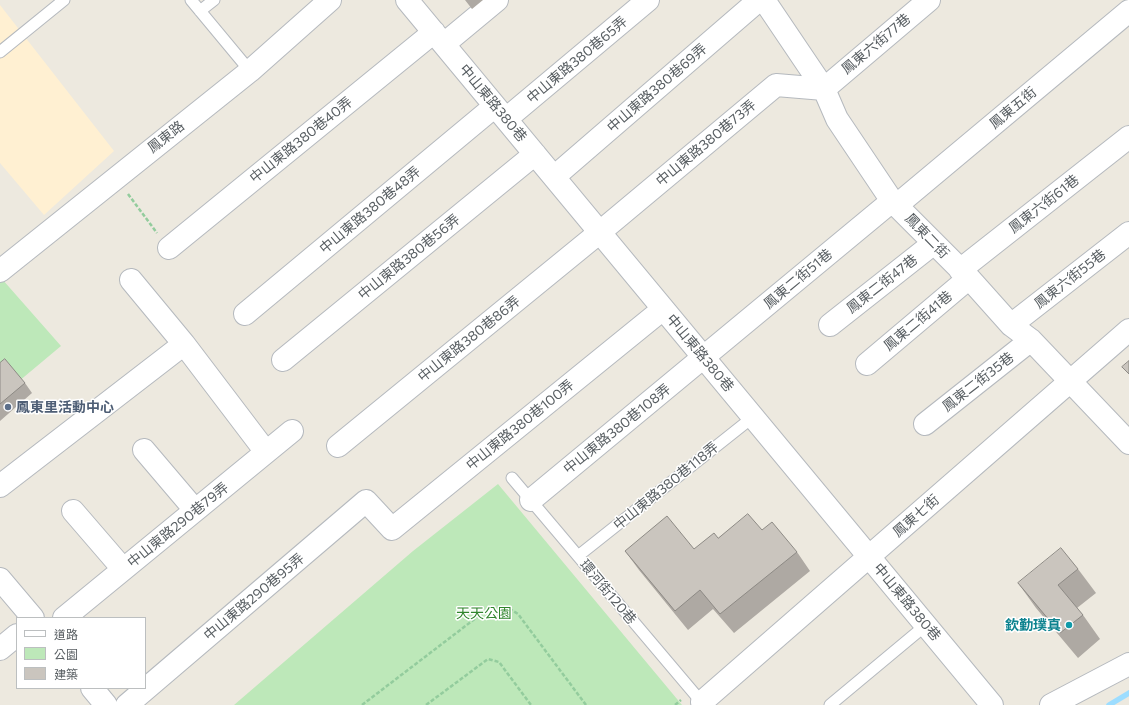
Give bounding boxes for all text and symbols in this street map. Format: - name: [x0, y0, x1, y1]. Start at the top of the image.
- street label: 鳳東六街77巷: [838, 10, 914, 78]
- street label: 中山東路380巷65弄: [523, 13, 631, 107]
- street label: 中山東路380巷69弄: [604, 40, 710, 136]
- street label: 中山東路380巷: [456, 61, 530, 145]
- street label: 鳳東五街: [986, 84, 1040, 132]
- street label: 中山東路380巷40弄: [246, 93, 356, 187]
- street label: 中山東路380巷73弄: [653, 96, 759, 190]
- street label: 鳳東路: [144, 117, 188, 157]
- street label: 中山東路380巷48弄: [316, 163, 424, 257]
- street label: 鳳東六街61巷: [1006, 171, 1082, 237]
- street label: 鳳東二街: [902, 210, 952, 262]
- street label: 中山東路380巷56弄: [355, 211, 463, 303]
- street label: 鳳東二街51巷: [760, 246, 836, 312]
- street label: 鳳東六街55巷: [1031, 246, 1109, 312]
- street label: 鳳東二街47巷: [843, 251, 921, 317]
- street label: 鳳東二街41巷: [880, 288, 956, 354]
- street label: 中山東路380巷86弄: [415, 293, 523, 385]
- street label: 中山東路380巷: [663, 311, 737, 395]
- street label: 鳳東二街35巷: [939, 349, 1017, 415]
- street label: 中山東路380巷100弄: [463, 376, 577, 474]
- street label: 中山東路380巷108弄: [560, 381, 674, 477]
- place label: 鳳東里活動中心: [16, 399, 114, 415]
- marker: 鳳東里活動中心: [3, 402, 13, 412]
- street label: 中山東路380巷118弄: [610, 439, 722, 533]
- street label: 中山東路290巷79弄: [124, 479, 232, 571]
- street label: 鳳東七街: [889, 491, 943, 541]
- street label: 中山東路290巷95弄: [200, 550, 308, 644]
- street label: 環河街120巷: [576, 556, 640, 628]
- street label: 中山東路380巷: [870, 560, 944, 644]
- park label: 天天公園: [456, 605, 512, 621]
- legend: [16, 617, 146, 689]
- place label: 欽勤璞真: [1005, 617, 1061, 633]
- marker: 欽勤璞真: [1064, 620, 1074, 630]
- text: 道路: [54, 627, 78, 641]
- text: 公園: [54, 647, 78, 661]
- text: 建築: [54, 667, 78, 681]

